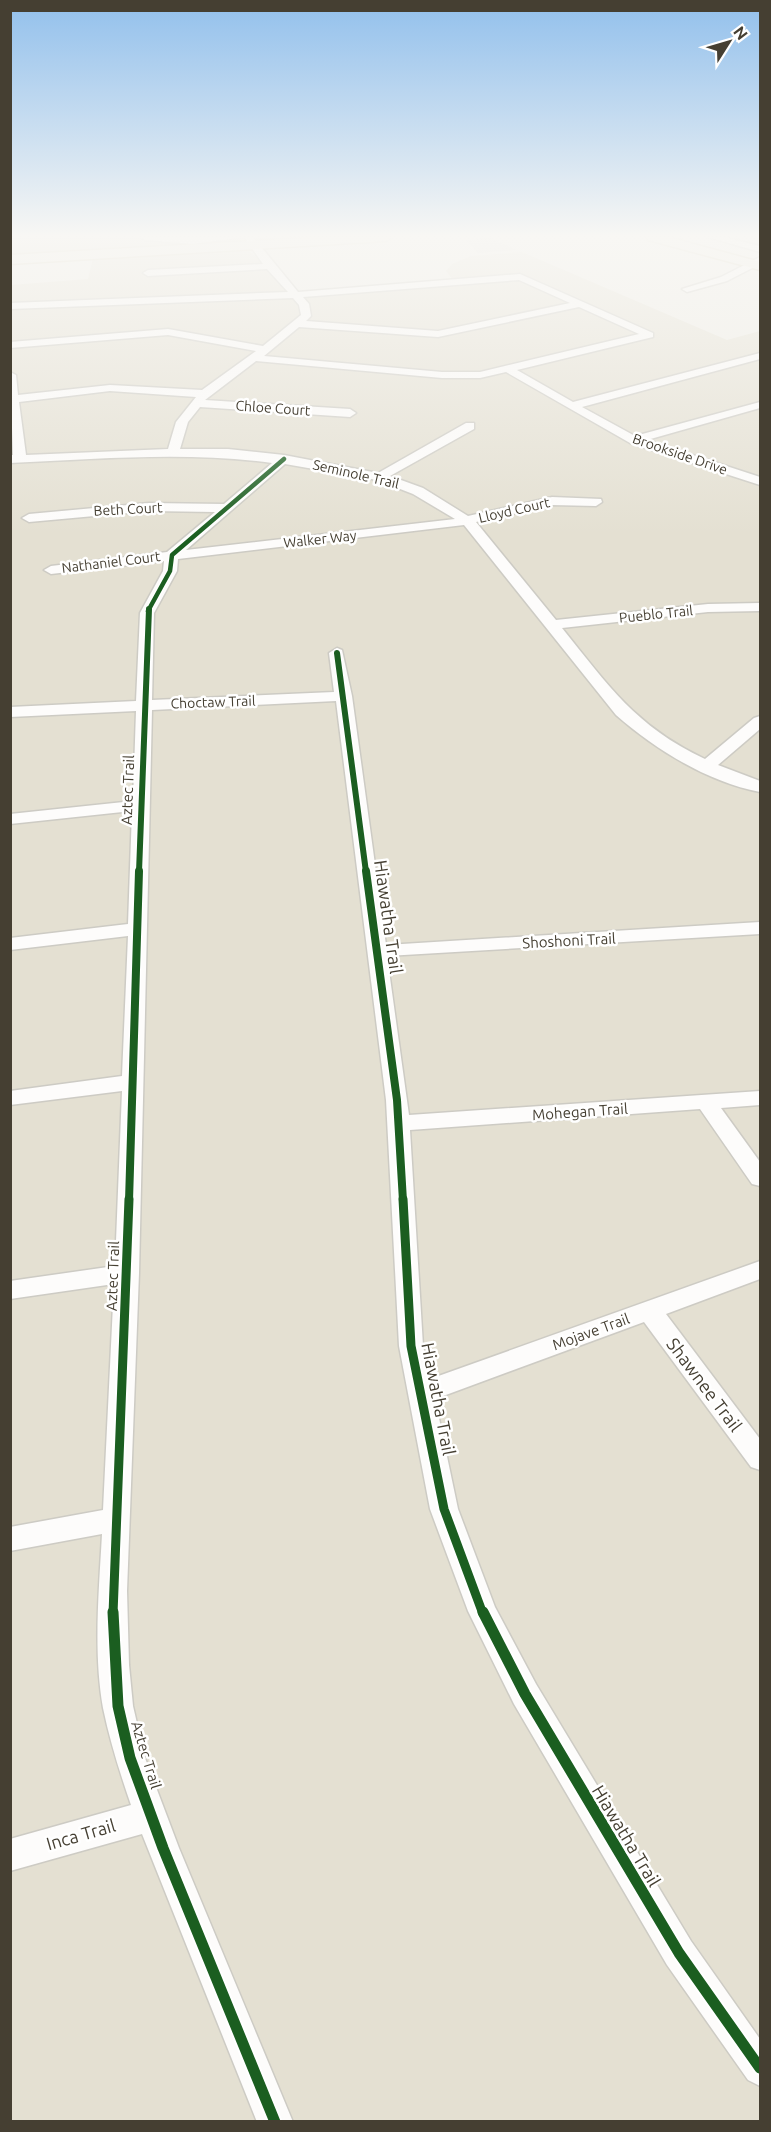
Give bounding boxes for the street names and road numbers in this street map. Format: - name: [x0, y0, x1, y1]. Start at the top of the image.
- street label: Chloe Court: [235, 397, 311, 419]
- street label: Brookside Drive: [630, 430, 730, 478]
- street label: Seminole Trail: [311, 456, 401, 492]
- street label: Lloyd Court: [477, 494, 552, 526]
- street label: Beth Court: [93, 499, 163, 519]
- street label: Walker Way: [283, 527, 357, 551]
- street label: Nathaniel Court: [61, 548, 162, 576]
- street label: Pueblo Trail: [618, 602, 694, 626]
- street label: Choctaw Trail: [170, 693, 256, 711]
- street label: Aztec Trail: [118, 755, 137, 825]
- street label: Hiawatha Trail: [371, 859, 407, 975]
- street label: Shoshoni Trail: [522, 930, 616, 951]
- street label: Mohegan Trail: [532, 1100, 628, 1123]
- street label: Aztec Trail: [103, 1241, 122, 1311]
- street label: Mojave Trail: [550, 1310, 632, 1353]
- street label: Shawnee Trail: [663, 1334, 747, 1435]
- street label: Hiawatha Trail: [418, 1341, 460, 1457]
- street label: Aztec Trail: [128, 1719, 165, 1791]
- street label: Hiawatha Trail: [589, 1781, 665, 1890]
- street label: Inca Trail: [44, 1815, 118, 1853]

